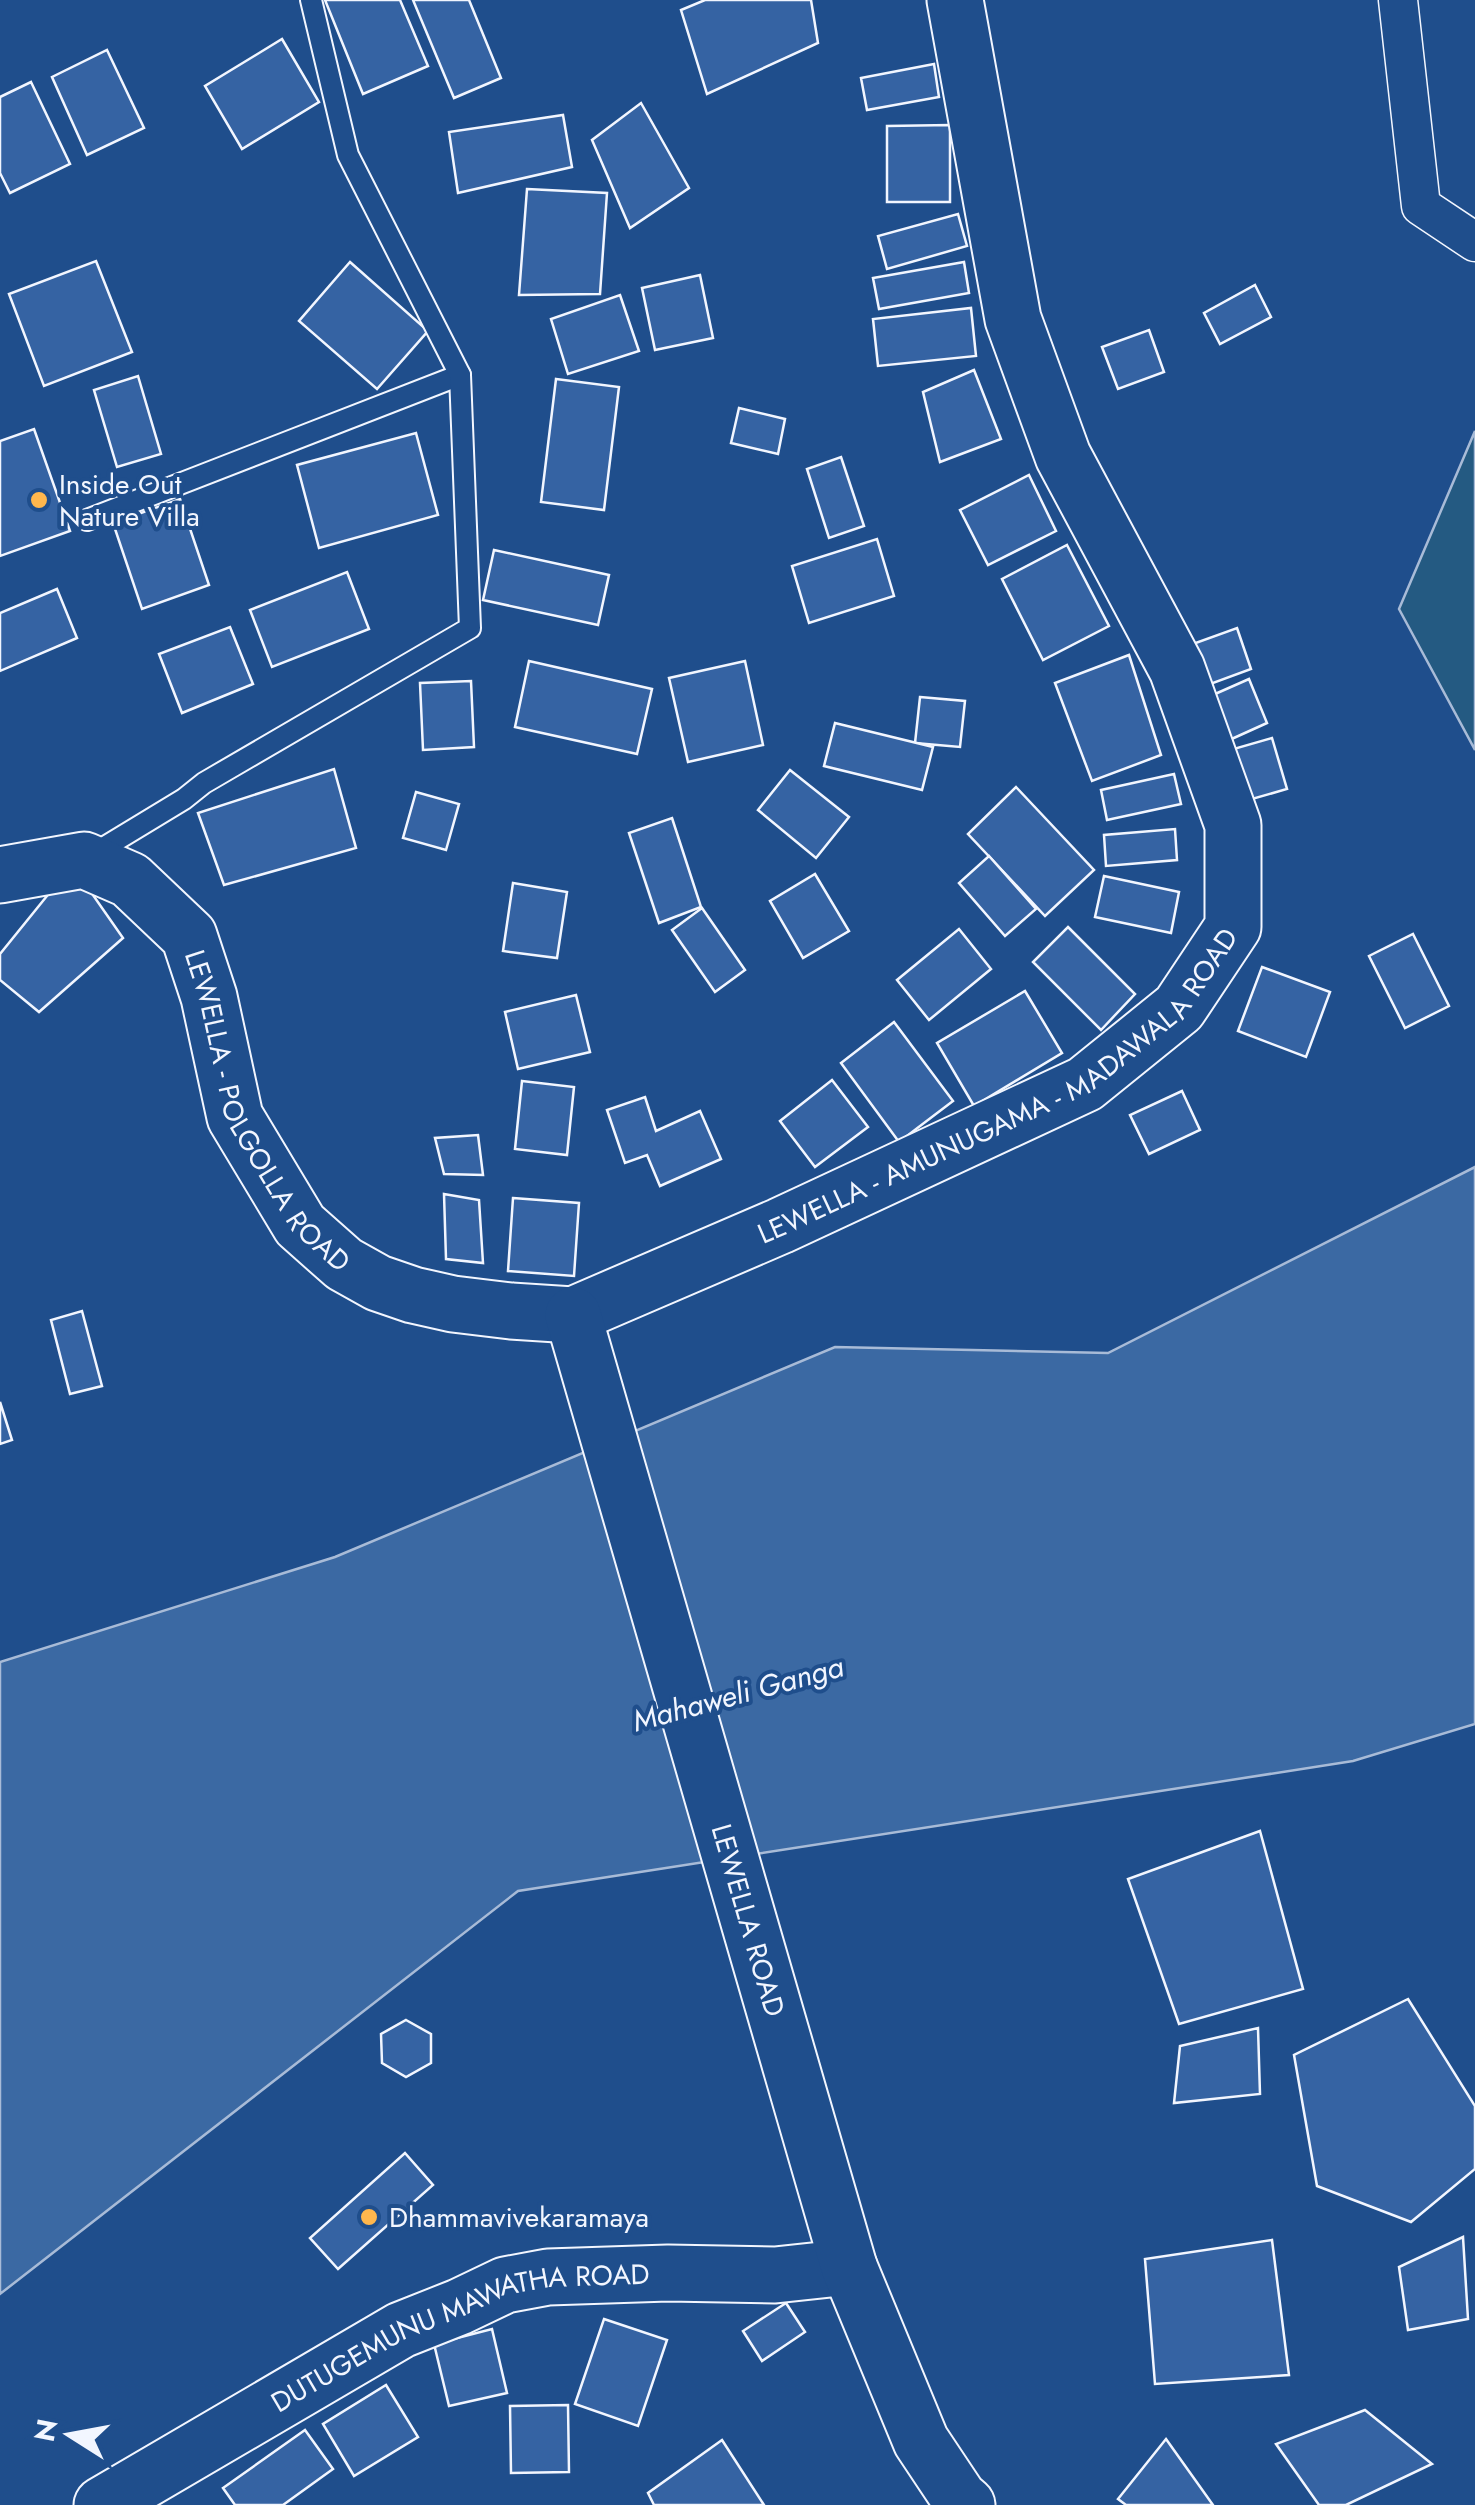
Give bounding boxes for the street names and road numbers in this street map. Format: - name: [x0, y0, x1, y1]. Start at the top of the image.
- street label: LEWELLA - AMUNUGAMA - MADAWALA ROAD: [751, 920, 1248, 1254]
- street label: LEWELLA - POLGOLLA ROAD: [174, 945, 359, 1282]
- street label: LEWELLA ROAD: [701, 1819, 795, 2021]
- street label: DUTUGEMUNU MAWATHA ROAD: [263, 2254, 650, 2423]

